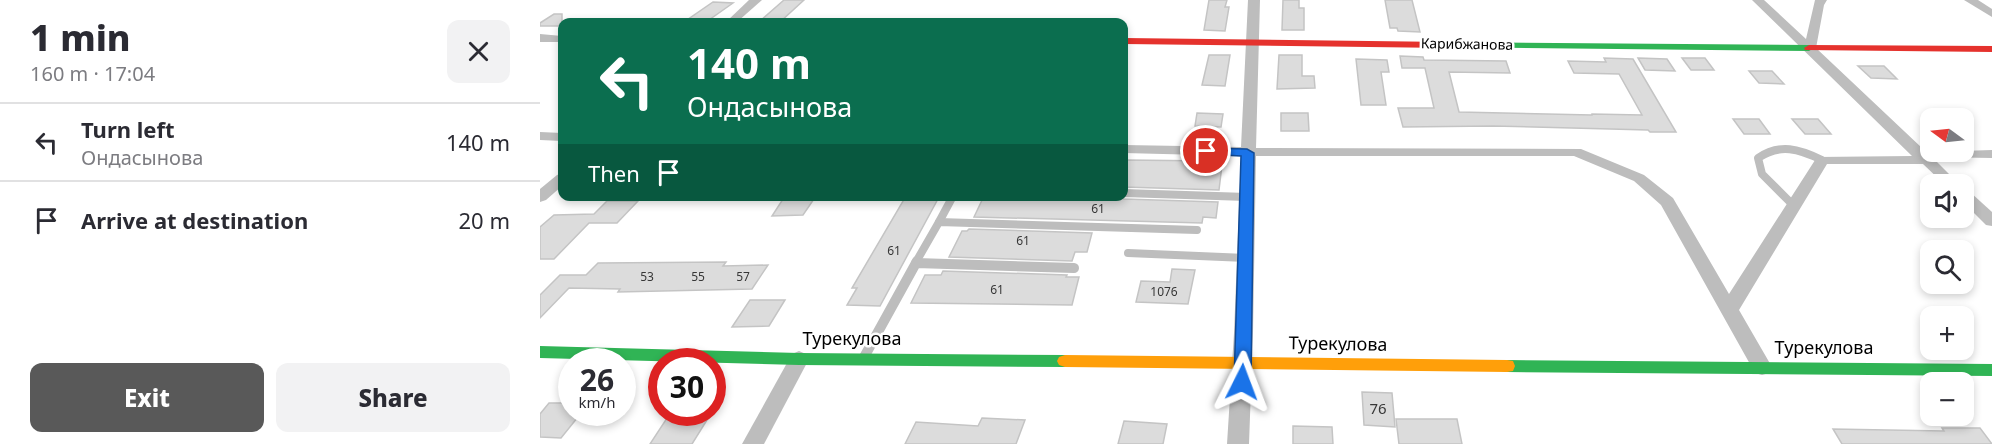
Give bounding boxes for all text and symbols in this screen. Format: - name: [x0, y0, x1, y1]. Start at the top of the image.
- text: 1 min: [30, 13, 131, 62]
- button: close: [447, 20, 510, 83]
- street label: Карибжанова: [1421, 33, 1513, 54]
- text: 140 m: [687, 34, 811, 91]
- icon: left: [588, 42, 666, 120]
- text: 160 m · 17:04: [30, 60, 155, 87]
- text: Ондасынова: [687, 88, 852, 125]
- north arrow: [1920, 108, 1974, 162]
- map controls: [1920, 108, 1974, 426]
- text: Turn left: [81, 114, 175, 144]
- pin: [1180, 125, 1231, 176]
- icon: left: [30, 126, 63, 159]
- text: 140 m: [446, 127, 510, 157]
- icon: arrive: [1189, 134, 1222, 167]
- text: Ондасынова: [81, 144, 203, 171]
- icon: arrive: [652, 156, 685, 189]
- text: Then: [588, 158, 640, 188]
- button: sound: [1920, 174, 1974, 228]
- house number: 61: [1091, 200, 1105, 217]
- icon: arrive: [30, 204, 63, 237]
- text: Arrive at destination: [81, 205, 308, 235]
- text: 20 m: [459, 205, 510, 235]
- house number: 61: [1016, 232, 1030, 249]
- button: search: [1920, 240, 1974, 294]
- house number: 61: [887, 242, 901, 259]
- house number: 53: [640, 268, 654, 285]
- house number: 55: [691, 268, 705, 285]
- house number: 57: [736, 268, 750, 285]
- house number: 61: [990, 281, 1004, 298]
- house number: 1076: [1150, 283, 1178, 300]
- button: +: [1920, 306, 1974, 360]
- street label: Турекулова: [803, 326, 901, 350]
- street label: Турекулова: [1288, 330, 1388, 356]
- street label: Турекулова: [1775, 335, 1873, 359]
- speed limit sign: 30: [648, 348, 726, 426]
- position arrow: [1210, 350, 1274, 414]
- text: 26: [580, 359, 614, 400]
- button: Exit: [30, 363, 264, 432]
- button: Share: [276, 363, 510, 432]
- button: −: [1920, 372, 1974, 426]
- text: km/h: [579, 392, 615, 412]
- house number: 76: [1369, 398, 1387, 418]

